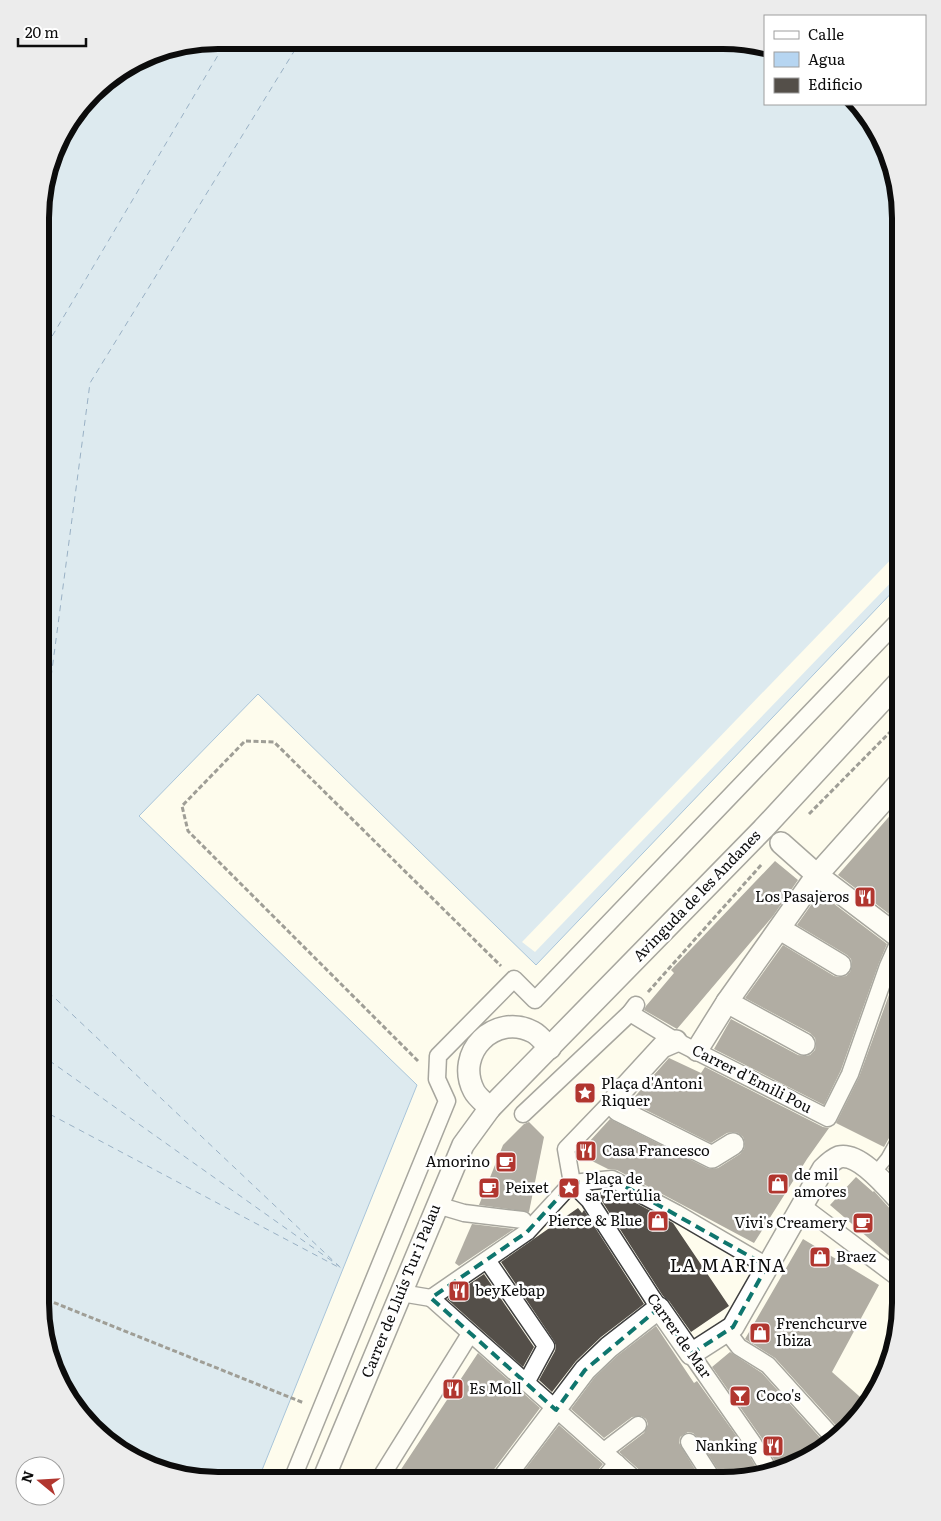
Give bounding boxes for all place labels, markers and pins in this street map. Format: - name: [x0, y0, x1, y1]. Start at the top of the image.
- place label: Los Pasajeros: [755, 884, 849, 907]
- restaurant icon: Los Pasajeros: [853, 885, 877, 909]
- place label: Plaça d'Antoni Riquer: [601, 1071, 703, 1111]
- place icon: Plaça d'Antoni Riquer: [573, 1081, 597, 1105]
- place label: Casa Francesco: [602, 1138, 710, 1161]
- restaurant icon: Casa Francesco: [574, 1139, 598, 1163]
- place label: Amorino: [425, 1149, 490, 1172]
- cafe icon: Amorino: [494, 1150, 518, 1174]
- place label: de mil amores: [794, 1162, 847, 1202]
- place label: Plaça de sa Tertúlia: [585, 1166, 662, 1206]
- shop icon: de mil amores: [766, 1172, 790, 1196]
- place label: Peixet: [505, 1175, 549, 1198]
- cafe icon: Peixet: [477, 1176, 501, 1200]
- place icon: Plaça de sa Tertúlia: [557, 1176, 581, 1200]
- place label: Pierce & Blue: [548, 1208, 642, 1231]
- shop icon: Pierce & Blue: [646, 1209, 670, 1233]
- place label: Vivi's Creamery: [734, 1210, 847, 1233]
- cafe icon: Vivi's Creamery: [851, 1211, 875, 1235]
- place label: Braez: [836, 1244, 876, 1267]
- shop icon: Braez: [808, 1245, 832, 1269]
- place label: beyKebap: [475, 1278, 545, 1301]
- restaurant icon: beyKebap: [447, 1279, 471, 1303]
- place label: Frenchcurve Ibiza: [776, 1311, 867, 1351]
- shop icon: Frenchcurve Ibiza: [748, 1321, 772, 1345]
- place label: Es Moll: [469, 1376, 522, 1399]
- restaurant icon: Es Moll: [441, 1377, 465, 1401]
- place label: Coco's: [756, 1383, 801, 1406]
- bar icon: Coco's: [728, 1384, 752, 1408]
- place label: Nanking: [695, 1433, 758, 1456]
- restaurant icon: Nanking: [761, 1434, 785, 1458]

